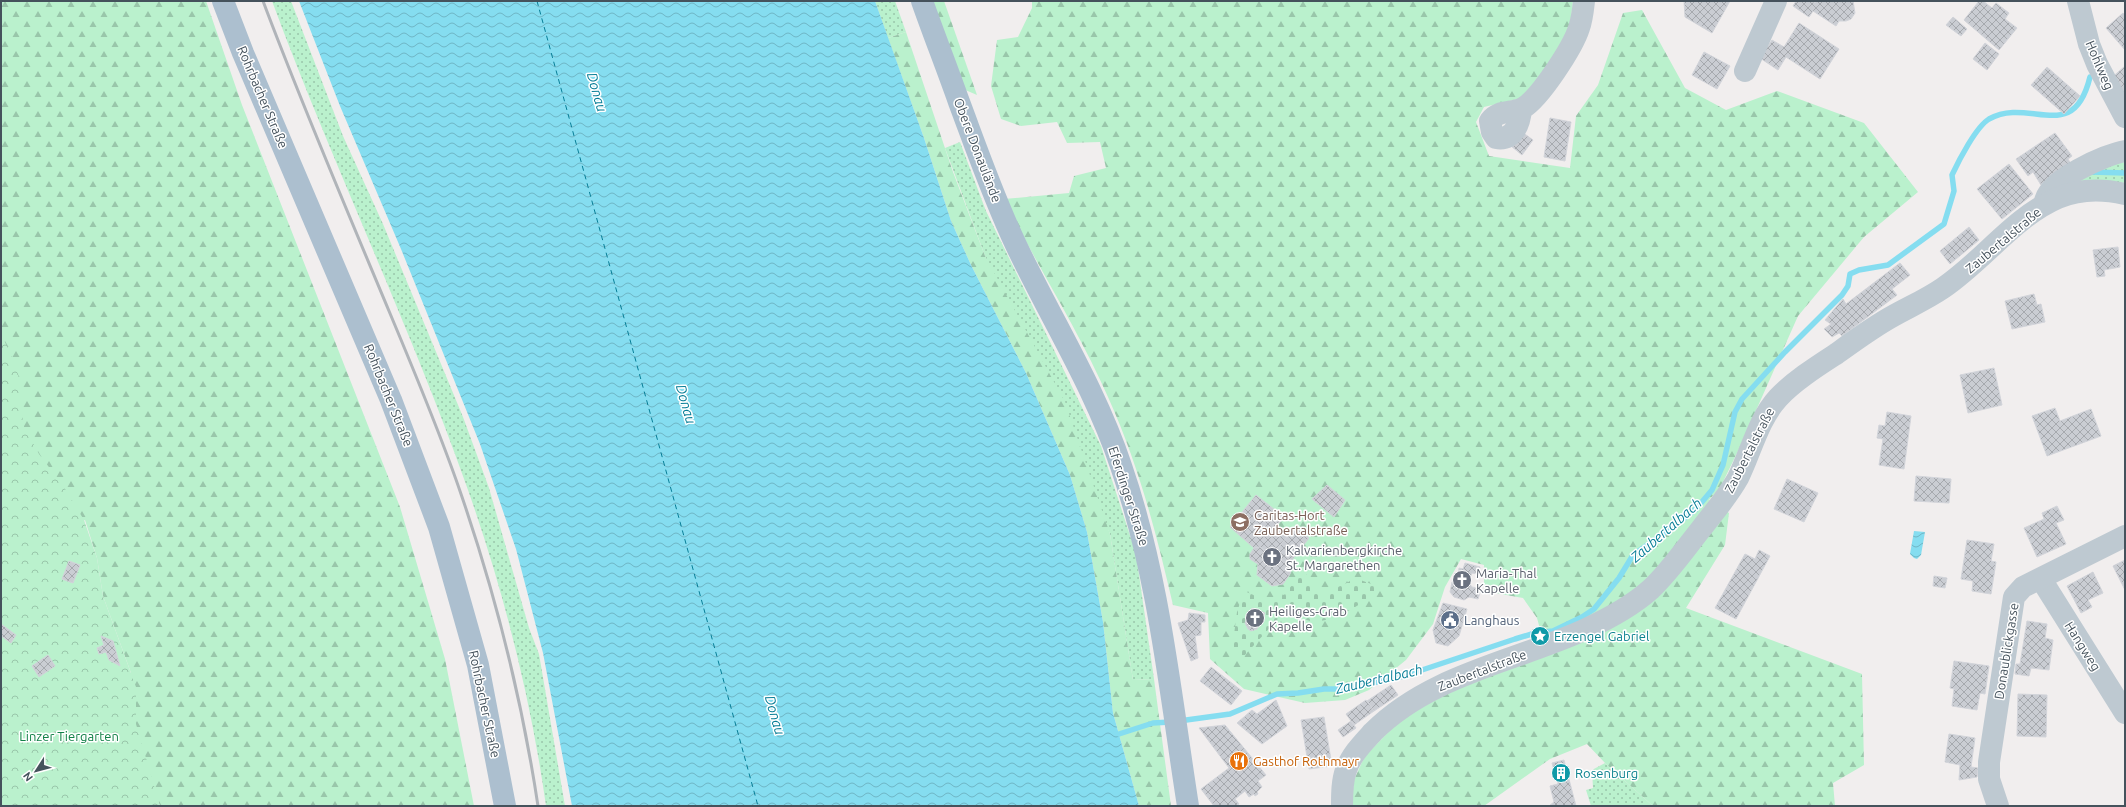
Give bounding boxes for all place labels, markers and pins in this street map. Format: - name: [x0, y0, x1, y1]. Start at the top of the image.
- place label: Caritas-Hort Zaubertalstraße: [1254, 508, 1348, 537]
- school or university icon: Caritas-Hort Zaubertalstraße: [1229, 511, 1251, 533]
- place label: Kalvarienbergkirche St. Margarethen: [1286, 543, 1402, 572]
- church icon: Kalvarienbergkirche St. Margarethen: [1261, 546, 1283, 568]
- place label: Maria-Thal Kapelle: [1476, 566, 1537, 595]
- church icon: Maria-Thal Kapelle: [1451, 569, 1473, 591]
- place label: Heiliges-Grab Kapelle: [1269, 604, 1347, 633]
- church icon: Heiliges-Grab Kapelle: [1244, 607, 1266, 629]
- public building icon: Langhaus: [1439, 609, 1461, 631]
- place label: Langhaus: [1464, 613, 1520, 627]
- place icon: Erzengel Gabriel: [1529, 625, 1551, 647]
- place label: Erzengel Gabriel: [1554, 629, 1650, 643]
- restaurant icon: Gasthof Rothmayr: [1228, 750, 1250, 772]
- place label: Gasthof Rothmayr: [1253, 754, 1359, 768]
- building icon: Rosenburg: [1550, 762, 1572, 784]
- place label: Rosenburg: [1575, 766, 1638, 780]

